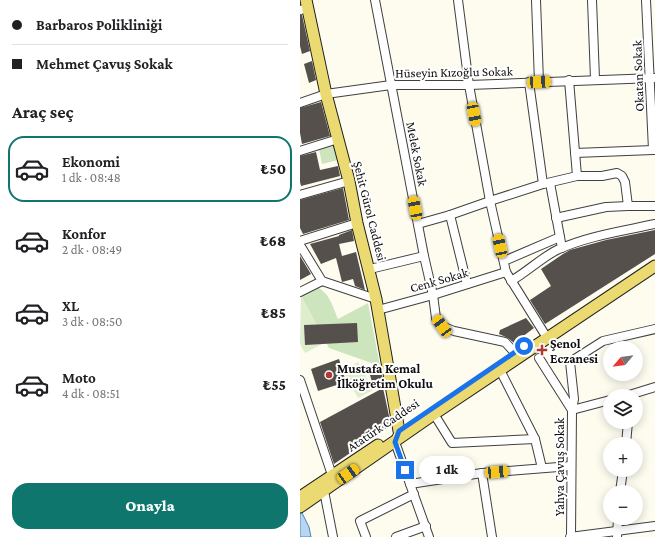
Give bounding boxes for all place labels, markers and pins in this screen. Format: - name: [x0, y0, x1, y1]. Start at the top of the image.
- place label: Şenol Eczanesi: [550, 336, 598, 366]
- marker: Şenol Eczanesi: [537, 345, 547, 355]
- place label: Mustafa Kemal İlköğretim Okulu: [337, 361, 433, 391]
- marker: Mustafa Kemal İlköğretim Okulu: [324, 370, 334, 380]

